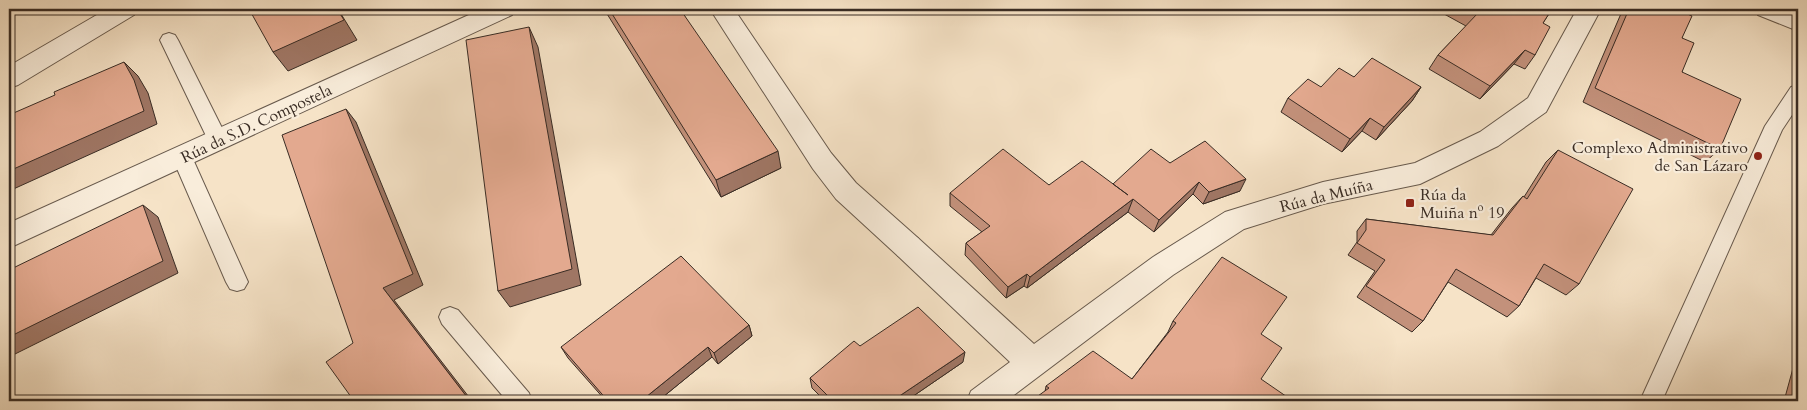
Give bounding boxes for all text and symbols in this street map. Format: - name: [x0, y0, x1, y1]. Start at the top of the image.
- street label: Rúa da S.D. Compostela: [177, 79, 336, 169]
- place label: Complexo Administrativo de San Lázaro: [1572, 137, 1748, 177]
- marker: Complexo Administrativo de San Lázaro: [1752, 150, 1764, 162]
- street label: Rúa da Muíña: [1277, 174, 1375, 218]
- place label: Rúa da Muiña nº 19: [1420, 184, 1504, 224]
- marker: Rúa da Muiña nº 19: [1404, 197, 1416, 209]

